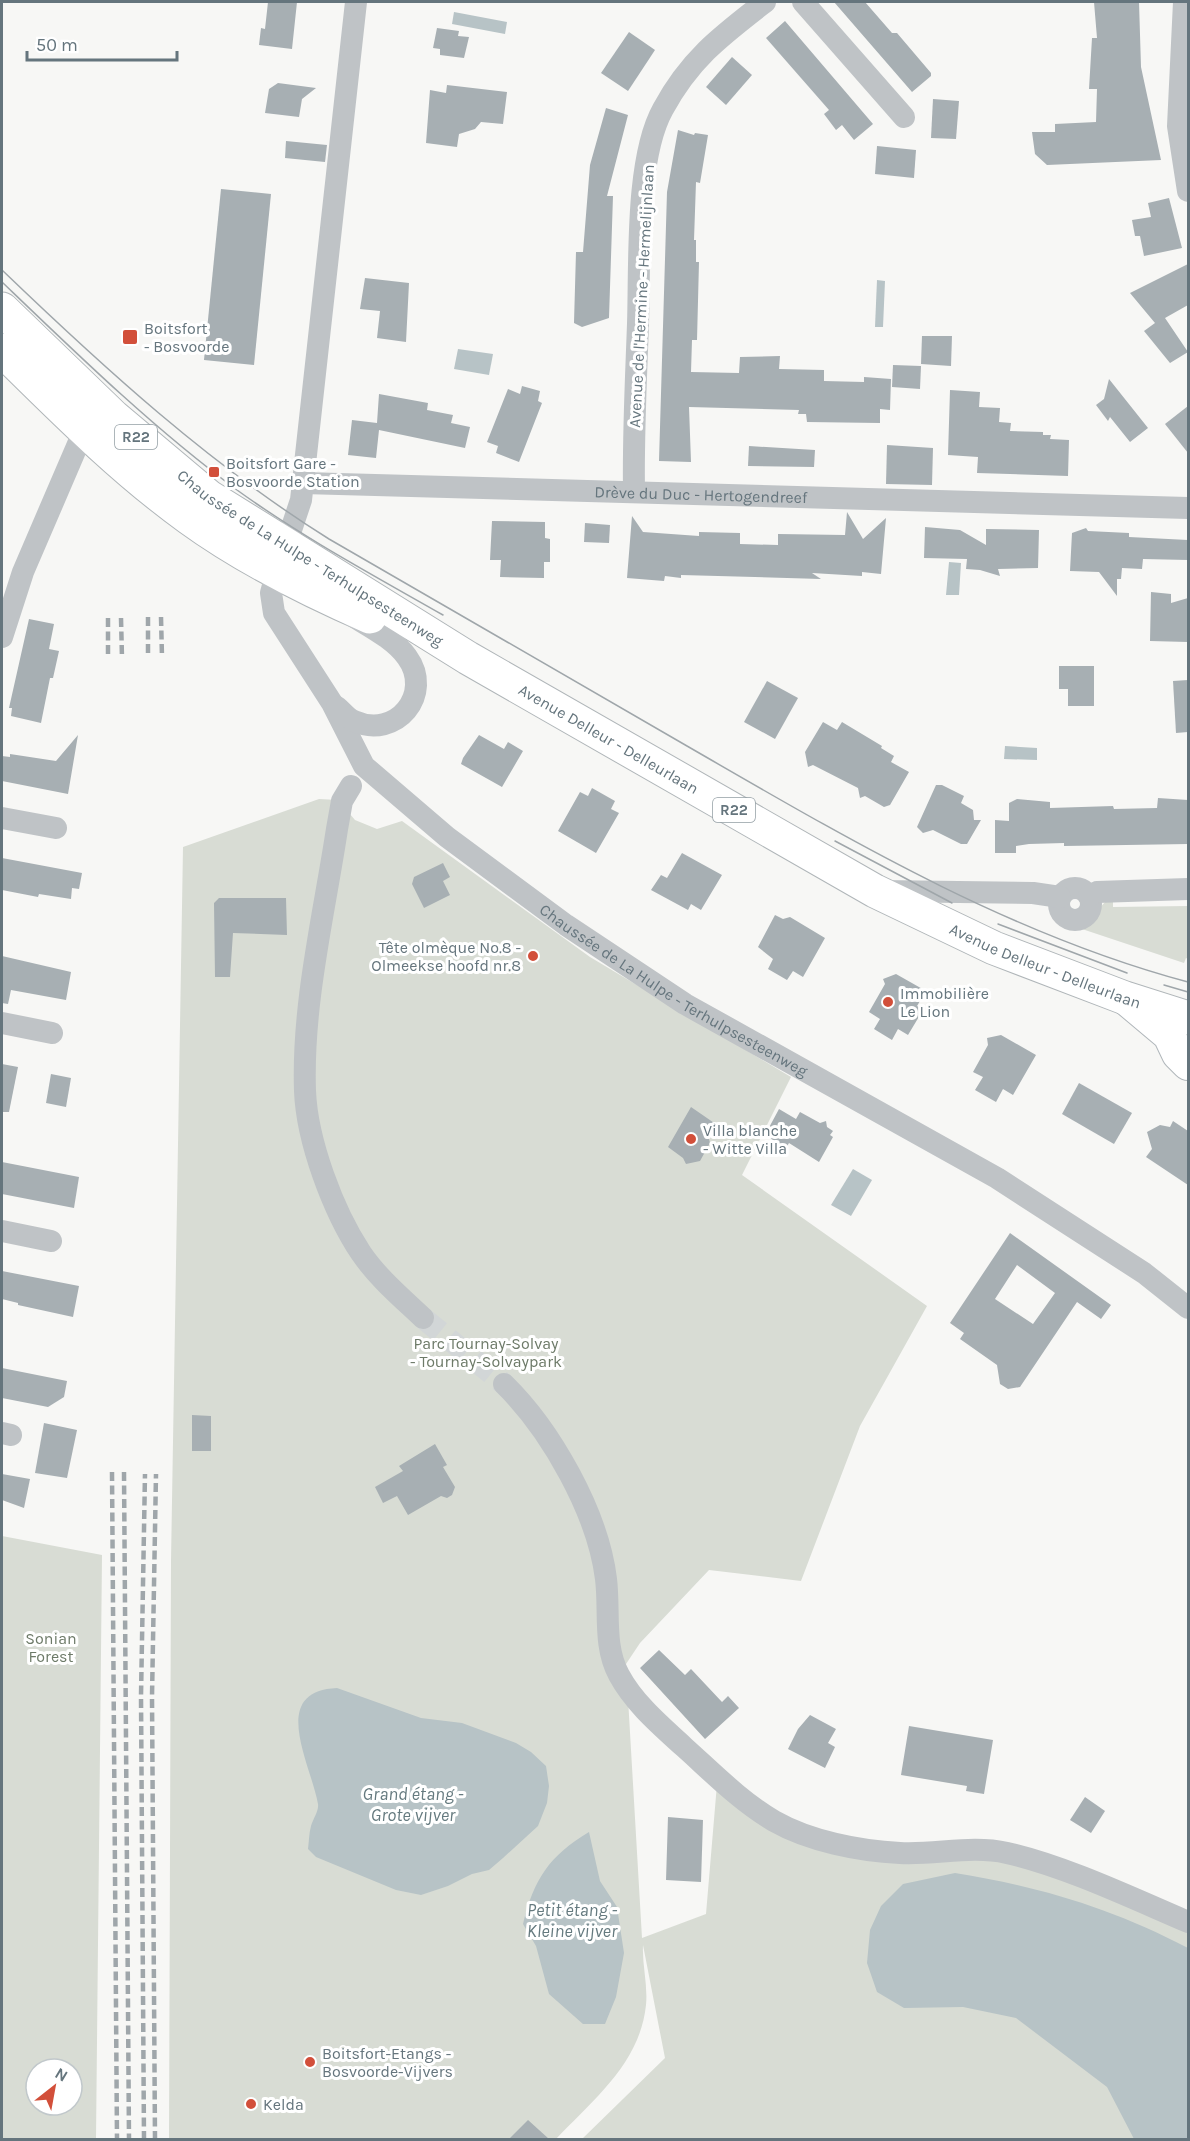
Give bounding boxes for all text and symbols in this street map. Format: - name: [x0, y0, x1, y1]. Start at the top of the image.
- scale bar: [27, 24, 177, 62]
- text: 50 m: [36, 34, 78, 56]
- street label: Avenue de l'Hermine - Hermelijnlaan: [625, 164, 658, 428]
- place label: Boitsfort - Bosvoorde: [144, 319, 229, 356]
- marker: Boitsfort - Bosvoorde: [121, 328, 139, 346]
- road number: R22: [115, 425, 157, 449]
- place label: Boitsfort Gare - Bosvoorde Station: [226, 454, 360, 491]
- marker: Boitsfort Gare - Bosvoorde Station: [207, 465, 221, 479]
- street label: Chaussée de La Hulpe - Terhulpsesteenweg: [174, 466, 447, 650]
- street label: Drève du Duc - Hertogendreef: [594, 482, 808, 507]
- street label: Avenue Delleur - Delleurlaan: [515, 680, 702, 798]
- road number: R22: [713, 798, 755, 822]
- street label: Chaussée de La Hulpe - Terhulpsesteenweg: [536, 900, 811, 1081]
- street label: Avenue Delleur - Delleurlaan: [947, 919, 1143, 1012]
- place label: Tête olmèque No.8 - Olmeekse hoofd nr.8: [371, 938, 521, 975]
- marker: Tête olmèque No.8 - Olmeekse hoofd nr.8: [526, 949, 540, 963]
- place label: Immobilière Le Lion: [900, 984, 989, 1021]
- marker: Immobilière Le Lion: [881, 995, 895, 1009]
- place label: Villa blanche - Witte Villa: [703, 1121, 797, 1158]
- marker: Villa blanche - Witte Villa: [684, 1132, 698, 1146]
- park label: Parc Tournay-Solvay - Tournay-Solvaypark: [410, 1334, 562, 1371]
- park label: Sonian Forest: [25, 1629, 77, 1666]
- water label: Grand étang - Grote vijver: [363, 1783, 464, 1826]
- water label: Petit étang - Kleine vijver: [527, 1899, 618, 1942]
- place label: Boitsfort-Etangs - Bosvoorde-Vijvers: [322, 2044, 453, 2081]
- marker: Boitsfort-Etangs - Bosvoorde-Vijvers: [303, 2055, 317, 2069]
- north arrow: [24, 2057, 84, 2117]
- text: N: [52, 2063, 71, 2086]
- place label: Kelda: [263, 2095, 304, 2114]
- marker: Kelda: [244, 2097, 258, 2111]

